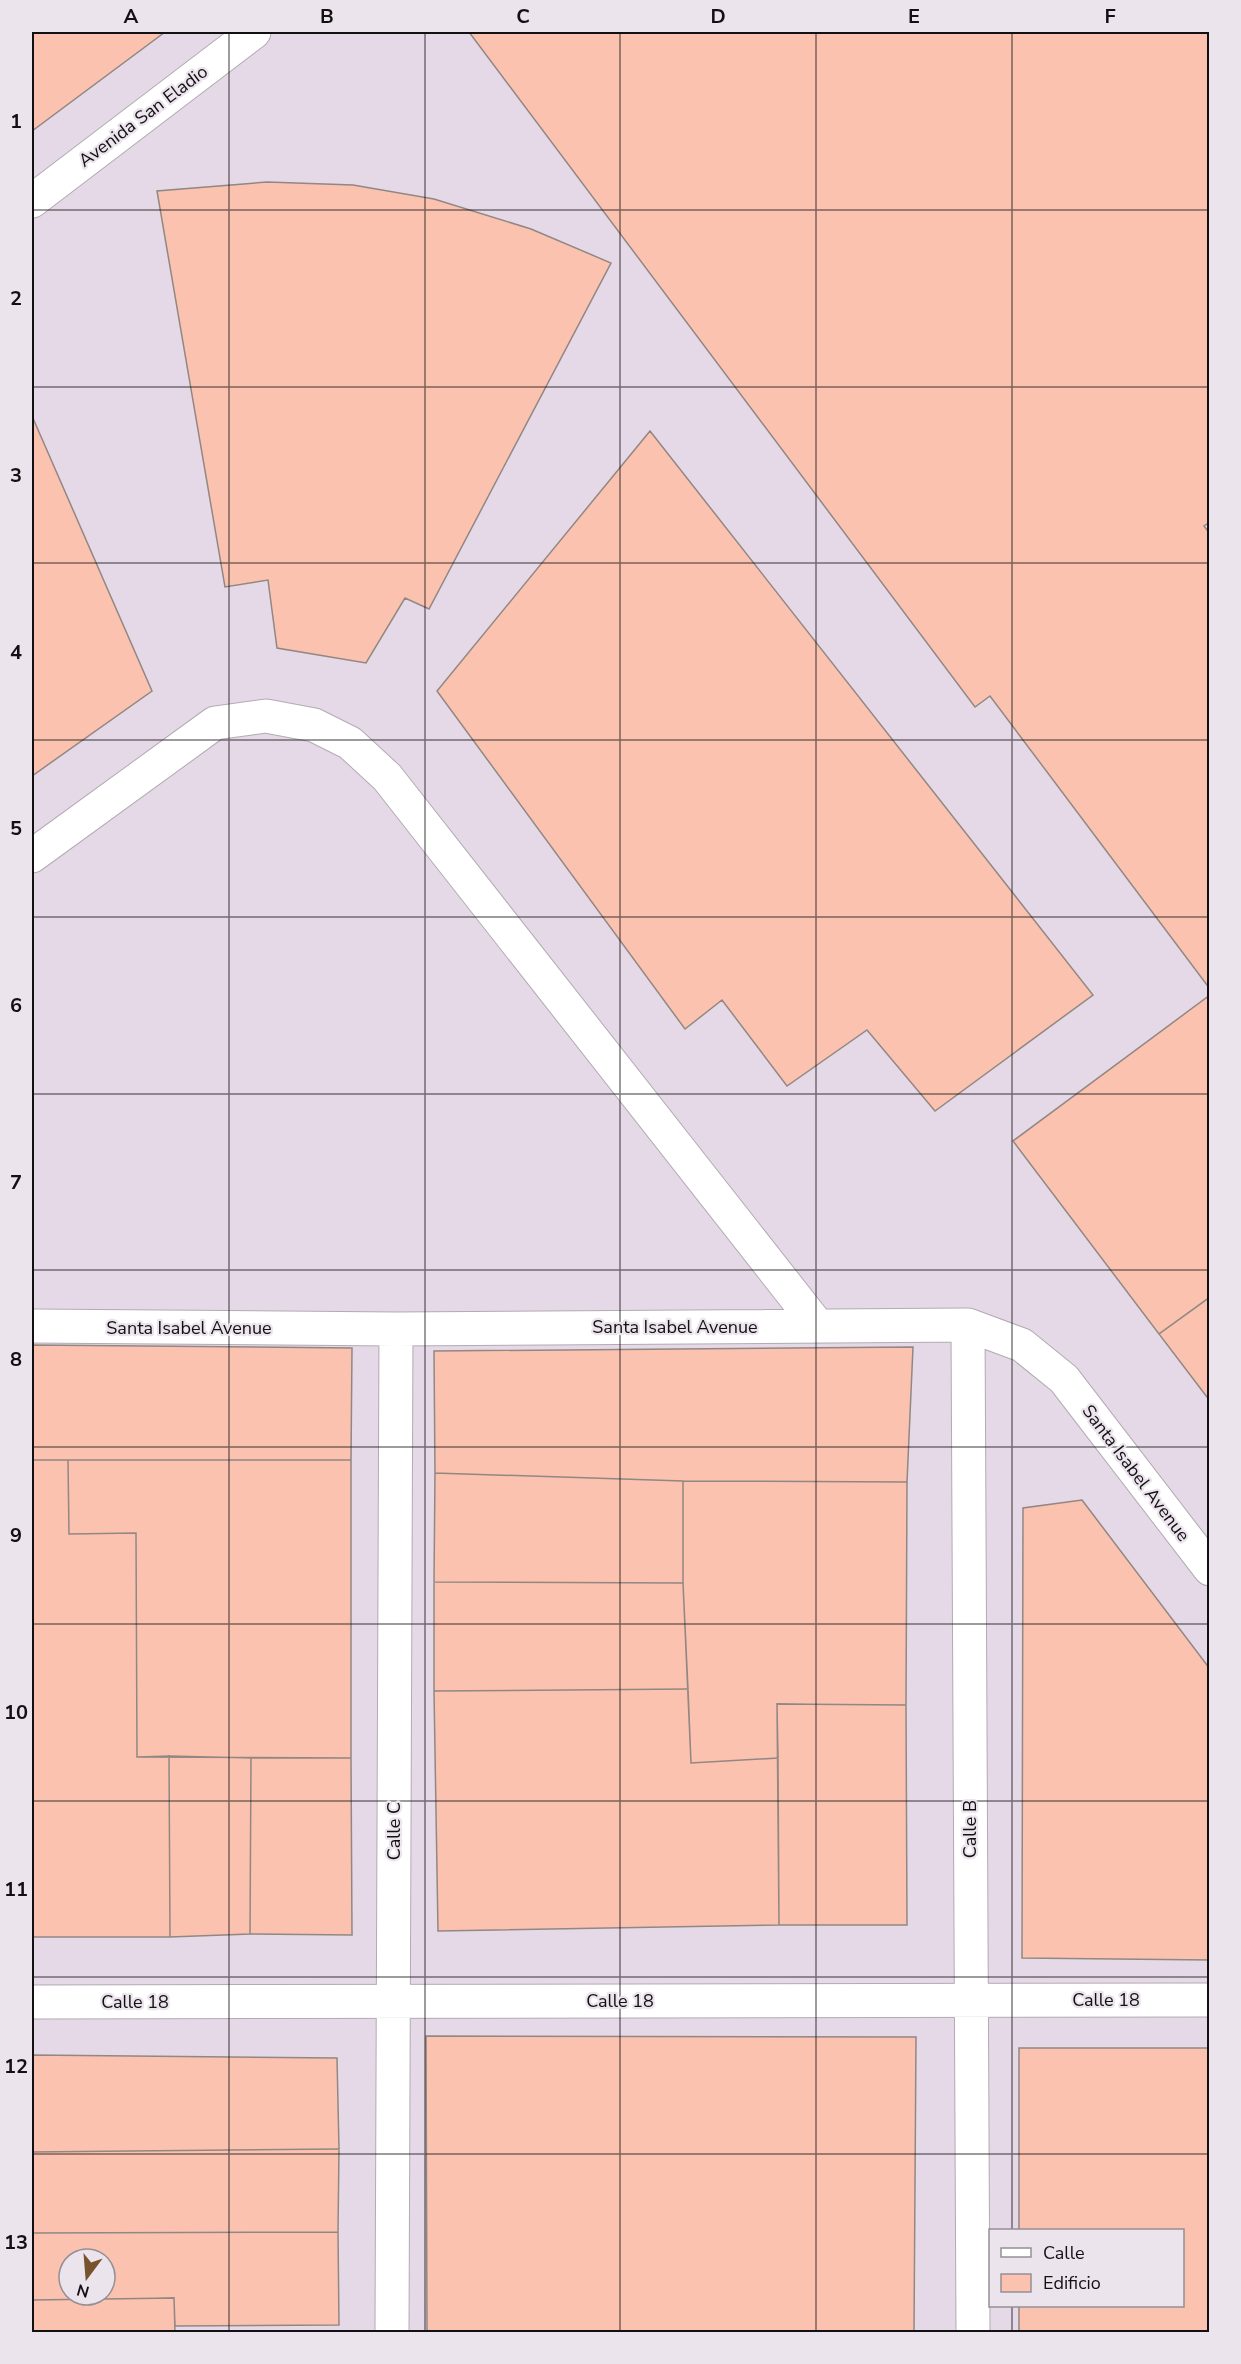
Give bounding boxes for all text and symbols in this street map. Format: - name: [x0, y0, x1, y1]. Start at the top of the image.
- text: A: [124, 3, 139, 30]
- text: B: [320, 3, 334, 30]
- text: C: [516, 3, 530, 30]
- text: D: [710, 3, 726, 30]
- text: E: [908, 3, 920, 30]
- text: F: [1104, 3, 1116, 30]
- street label: Avenida San Eladio: [74, 59, 212, 173]
- text: 1: [10, 108, 22, 135]
- text: 2: [10, 285, 22, 312]
- text: 3: [10, 462, 22, 489]
- text: 4: [10, 639, 22, 666]
- text: 5: [10, 815, 22, 842]
- text: 6: [10, 992, 22, 1019]
- text: 7: [10, 1169, 22, 1196]
- street label: Santa Isabel Avenue: [592, 1315, 758, 1339]
- street label: Santa Isabel Avenue: [106, 1316, 272, 1340]
- text: 8: [10, 1346, 22, 1373]
- street label: Santa Isabel Avenue: [1077, 1400, 1195, 1546]
- text: 9: [10, 1522, 22, 1549]
- text: 10: [4, 1699, 28, 1726]
- street label: Calle B: [958, 1800, 982, 1858]
- street label: Calle C: [382, 1802, 406, 1860]
- text: 11: [4, 1876, 28, 1903]
- street label: Calle 18: [1072, 1988, 1140, 2012]
- street label: Calle 18: [586, 1989, 654, 2013]
- street label: Calle 18: [101, 1990, 169, 2014]
- text: 12: [4, 2053, 28, 2080]
- text: 13: [4, 2229, 28, 2256]
- legend: [989, 2229, 1184, 2307]
- text: Calle: [1043, 2241, 1085, 2265]
- north arrow: [57, 2247, 117, 2307]
- text: Edificio: [1043, 2271, 1101, 2295]
- text: N: [74, 2278, 92, 2303]

